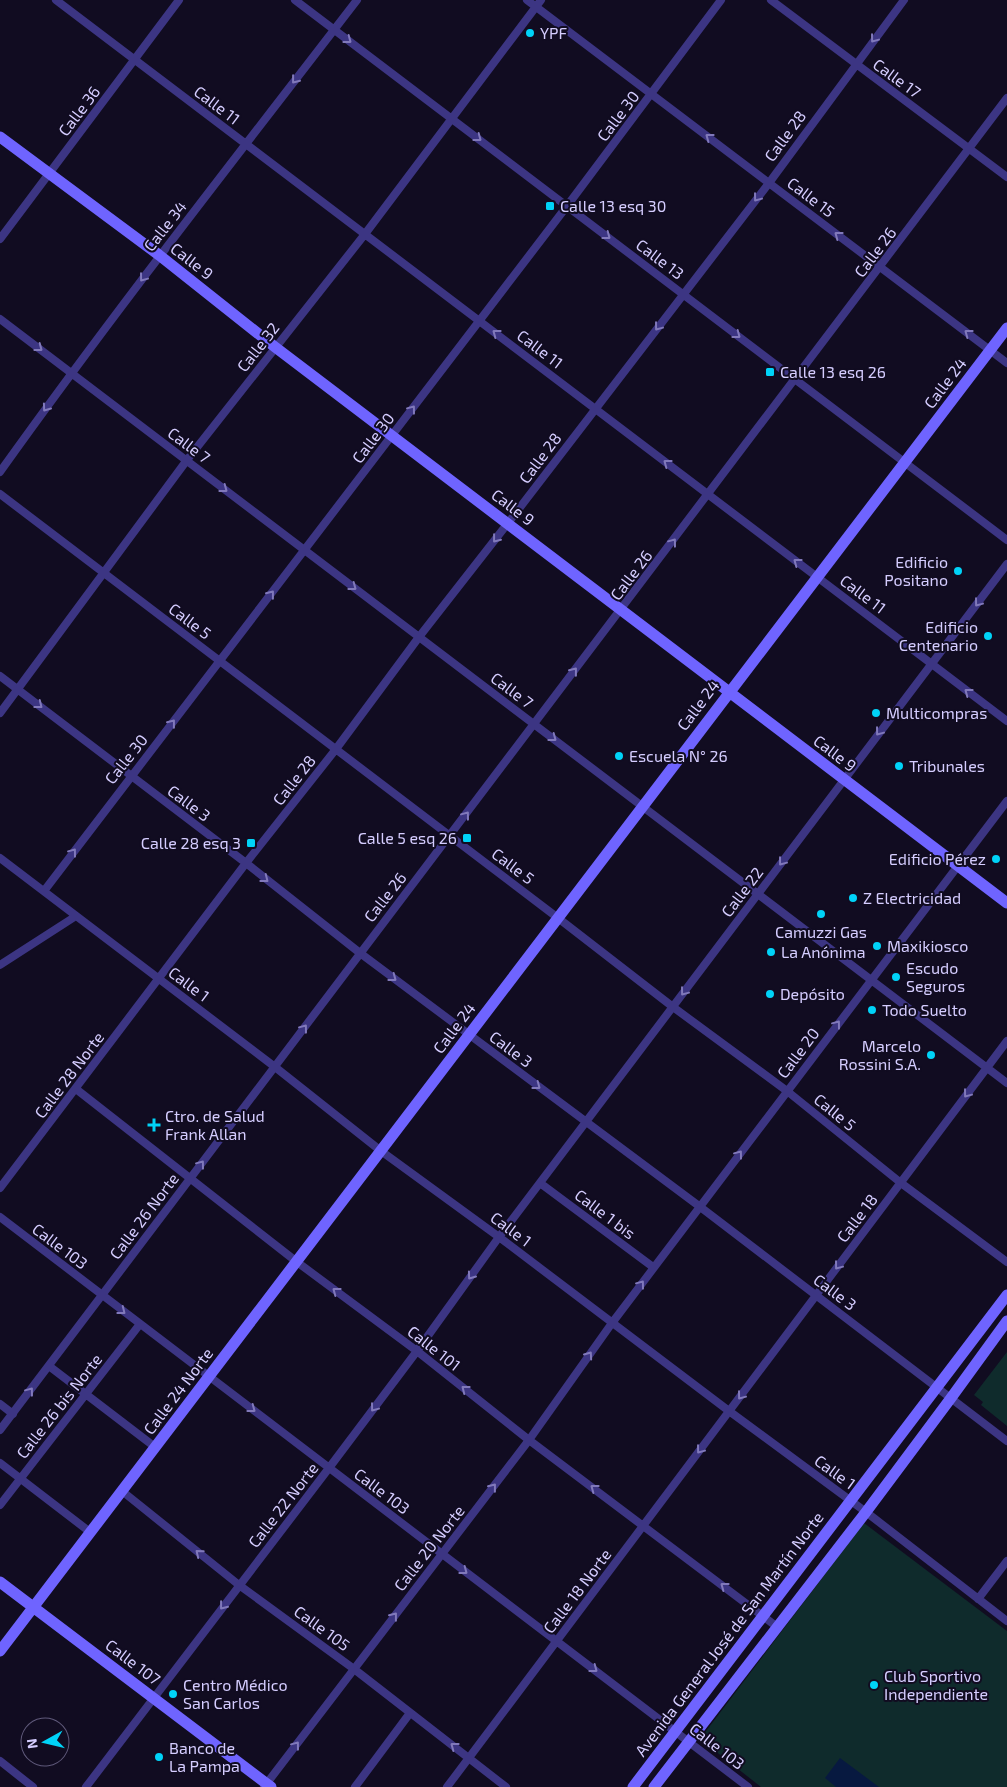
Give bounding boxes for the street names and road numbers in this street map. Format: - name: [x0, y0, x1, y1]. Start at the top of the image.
- street label: Calle 17: [870, 54, 925, 101]
- street label: Calle 11: [191, 81, 244, 128]
- street label: Calle 36: [54, 82, 104, 139]
- street label: Calle 30: [593, 87, 643, 145]
- street label: Calle 28: [760, 107, 809, 165]
- street label: Calle 15: [784, 173, 839, 221]
- street label: Calle 34: [139, 197, 190, 255]
- street label: Calle 26: [850, 223, 900, 280]
- street label: Calle 13: [633, 235, 688, 283]
- street label: Calle 9: [167, 238, 217, 283]
- street label: Calle 32: [232, 318, 283, 375]
- street label: Calle 11: [514, 325, 567, 372]
- street label: Calle 24: [919, 354, 970, 412]
- street label: Calle 30: [348, 409, 398, 467]
- street label: Calle 7: [165, 423, 214, 467]
- street label: Calle 28: [514, 429, 565, 487]
- street label: Calle 9: [488, 484, 538, 529]
- street label: Calle 26: [606, 546, 656, 603]
- street label: Calle 11: [837, 570, 890, 617]
- street label: Calle 5: [165, 599, 215, 643]
- street label: Calle 7: [488, 668, 537, 712]
- street label: Calle 24: [672, 676, 723, 734]
- street label: Calle 30: [100, 730, 151, 787]
- street label: Calle 9: [810, 730, 860, 775]
- street label: Calle 28: [268, 751, 319, 809]
- street label: Calle 3: [164, 780, 214, 825]
- street label: Calle 5: [488, 844, 538, 888]
- street label: Calle 22: [717, 863, 767, 920]
- street label: Calle 26: [359, 868, 410, 925]
- street label: Calle 1: [165, 962, 213, 1005]
- street label: Calle 24: [428, 999, 479, 1057]
- street label: Calle 20: [772, 1024, 823, 1082]
- street label: Calle 3: [486, 1026, 536, 1071]
- street label: Calle 28 Norte: [30, 1028, 107, 1122]
- street label: Calle 5: [811, 1089, 860, 1134]
- street label: Calle 26 Norte: [105, 1169, 182, 1262]
- street label: Calle 1 bis: [571, 1185, 639, 1242]
- street label: Calle 18: [832, 1190, 881, 1246]
- street label: Calle 1: [487, 1207, 535, 1250]
- street label: Calle 103: [29, 1219, 92, 1273]
- street label: Calle 3: [810, 1269, 860, 1314]
- street label: Calle 101: [404, 1321, 465, 1374]
- street label: Calle 24 Norte: [139, 1344, 216, 1438]
- street label: Calle 26 bis Norte: [12, 1350, 105, 1462]
- street label: Calle 1: [811, 1450, 859, 1493]
- street label: Calle 22 Norte: [244, 1458, 322, 1551]
- street label: Calle 103: [351, 1464, 414, 1518]
- street label: Calle 20 Norte: [389, 1501, 468, 1594]
- street label: Avenida General José de San Martín Norte: [630, 1508, 827, 1760]
- street label: Calle 18 Norte: [539, 1545, 614, 1637]
- street label: Calle 105: [291, 1601, 354, 1654]
- street label: Calle 107: [102, 1635, 164, 1688]
- street label: Calle 103: [686, 1718, 749, 1773]

